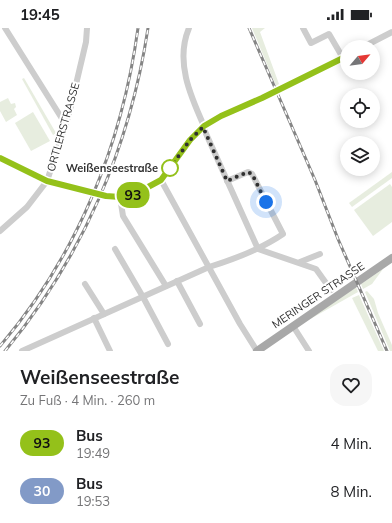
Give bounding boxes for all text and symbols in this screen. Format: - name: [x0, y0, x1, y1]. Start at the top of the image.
- text: 19:45: [20, 5, 60, 24]
- north arrow: [340, 40, 380, 80]
- map controls: [340, 40, 380, 176]
- street label: ORTLERSTRASSE: [44, 81, 82, 173]
- button: locate: [340, 88, 380, 128]
- button: layers: [340, 136, 380, 176]
- marker: Weißenseestraße: [161, 159, 179, 177]
- place label: Weißenseestraße: [66, 161, 158, 175]
- line badge: 93: [115, 182, 151, 208]
- text: 93: [125, 186, 141, 204]
- your location: [256, 192, 276, 212]
- street label: MERINGER STRASSE: [269, 259, 367, 331]
- button: heart: [330, 364, 372, 406]
- text: Weißenseestraße: [20, 365, 180, 389]
- text: Zu Fuß · 4 Min. · 260 m: [20, 392, 155, 408]
- text: Bus: [76, 426, 103, 445]
- text: 93: [34, 434, 50, 452]
- text: 4 Min.: [330, 434, 372, 453]
- text: 19:49: [76, 445, 110, 461]
- text: Bus: [76, 474, 103, 493]
- text: 30: [34, 482, 50, 500]
- text: 8 Min.: [330, 482, 372, 501]
- text: 19:53: [76, 493, 110, 509]

